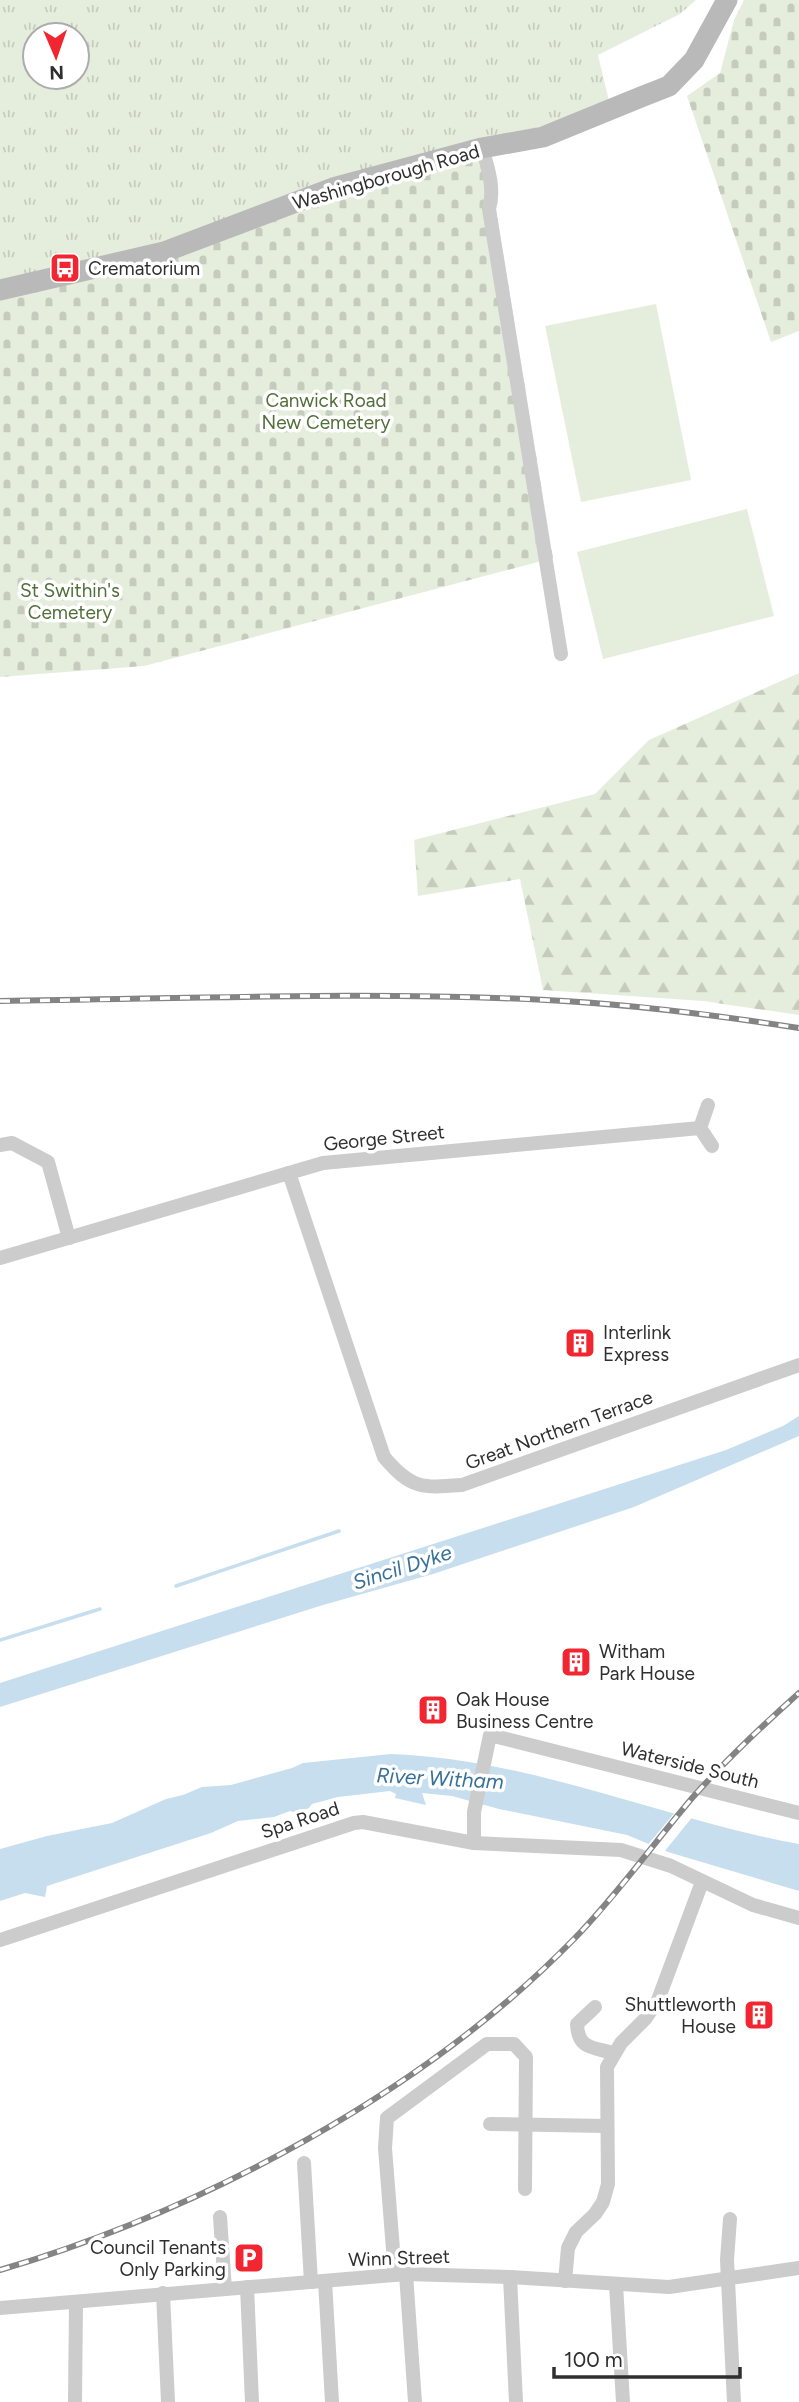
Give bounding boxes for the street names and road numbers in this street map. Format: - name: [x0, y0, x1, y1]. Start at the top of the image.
- street label: Washingborough Road: [290, 139, 482, 215]
- street label: George Street: [322, 1120, 446, 1156]
- street label: Great Northern Terrace: [462, 1385, 656, 1475]
- street label: Waterside South: [619, 1737, 761, 1793]
- street label: Spa Road: [258, 1797, 342, 1843]
- street label: Winn Street: [348, 2245, 450, 2271]

